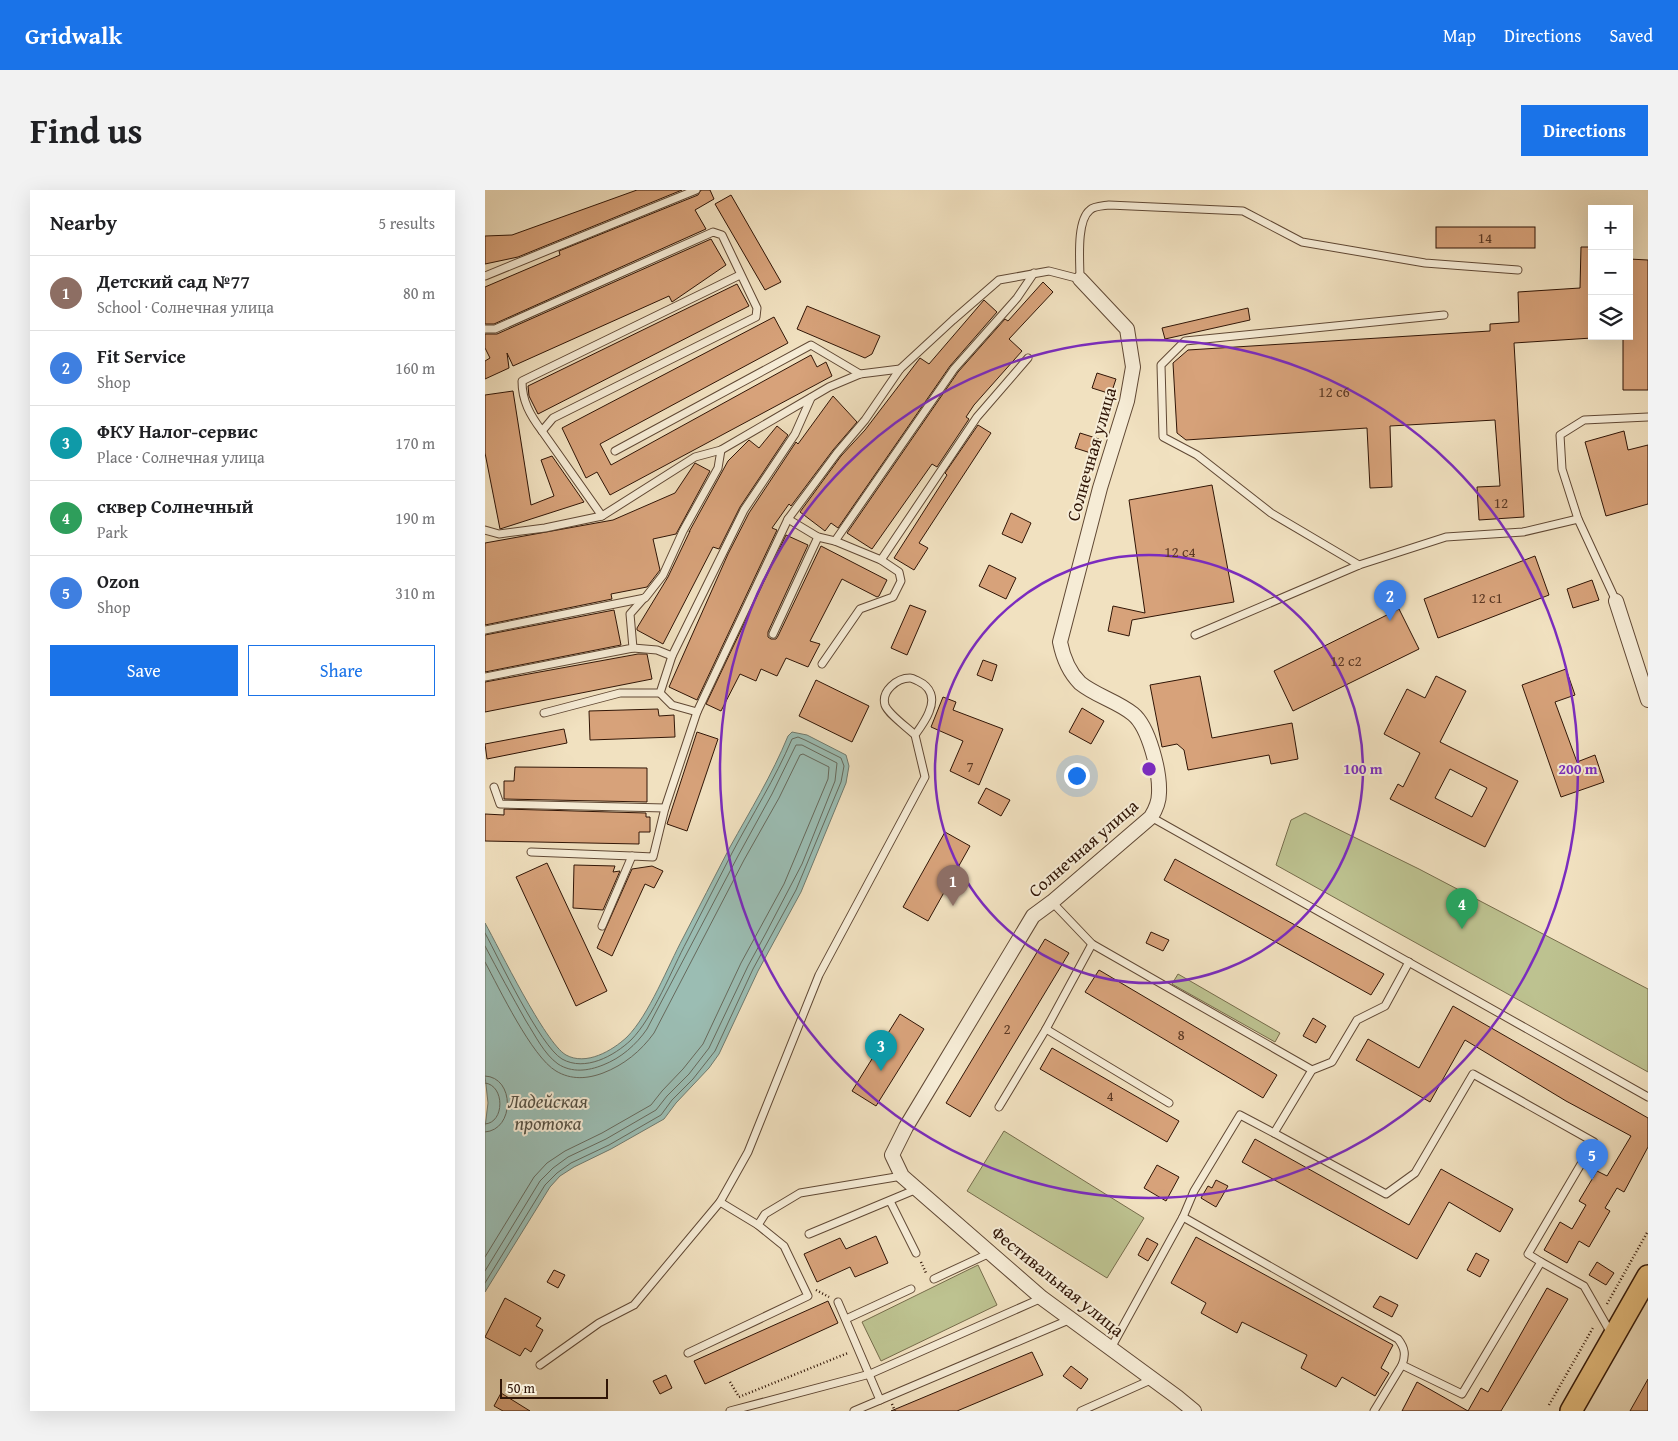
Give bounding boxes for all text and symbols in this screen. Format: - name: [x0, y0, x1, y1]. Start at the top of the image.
- text: Gridwalk: [25, 18, 122, 53]
- text: Map: [1443, 22, 1476, 49]
- text: Directions: [1504, 22, 1581, 49]
- text: Saved: [1609, 22, 1653, 49]
- text: Find us: [30, 105, 143, 156]
- button: Directions: [1521, 105, 1648, 156]
- map controls: [1588, 205, 1633, 340]
- button: +: [1588, 205, 1633, 250]
- text: Nearby: [50, 207, 117, 238]
- text: 5 results: [378, 211, 435, 235]
- house number: 14: [1478, 227, 1492, 248]
- button: −: [1588, 250, 1633, 295]
- text: Детский сад №77: [97, 267, 250, 295]
- text: 1: [62, 281, 70, 305]
- text: 80 m: [403, 281, 435, 305]
- text: School · Солнечная улица: [97, 295, 274, 319]
- button: layers: [1588, 295, 1633, 340]
- text: Fit Service: [97, 342, 186, 370]
- text: 2: [62, 356, 70, 380]
- text: 160 m: [395, 356, 435, 380]
- text: Shop: [97, 370, 131, 394]
- house number: 12 с6: [1318, 381, 1350, 402]
- street label: Солнечная улица: [1059, 384, 1123, 524]
- text: ФКУ Налог-сервис: [97, 417, 258, 445]
- text: 3: [62, 431, 70, 455]
- text: 170 m: [395, 431, 435, 455]
- text: Place · Солнечная улица: [97, 445, 265, 469]
- text: сквер Солнечный: [97, 492, 253, 520]
- house number: 12: [1494, 492, 1508, 513]
- text: 4: [62, 506, 70, 530]
- text: 190 m: [395, 506, 435, 530]
- text: Park: [97, 520, 128, 544]
- house number: 12 с4: [1164, 541, 1196, 562]
- text: Ozon: [97, 567, 139, 595]
- pin: 2: [1374, 580, 1406, 621]
- text: 5: [62, 581, 70, 605]
- text: 310 m: [395, 581, 435, 605]
- house number: 12 с1: [1471, 587, 1503, 608]
- text: Shop: [97, 595, 131, 619]
- button: Save: [50, 645, 238, 696]
- button: Share: [248, 645, 435, 696]
- house number: 12 с2: [1330, 650, 1362, 671]
- house number: 7: [966, 756, 974, 777]
- text: 100 m: [1343, 758, 1383, 779]
- text: 200 m: [1558, 758, 1598, 779]
- centre of rings: [1140, 760, 1158, 778]
- your location: [1064, 763, 1090, 789]
- street label: Солнечная улица: [1022, 792, 1144, 903]
- pin: 1: [937, 865, 969, 906]
- pin: 4: [1446, 888, 1478, 929]
- house number: 2: [1003, 1018, 1011, 1039]
- house number: 8: [1177, 1024, 1185, 1045]
- pin: 3: [865, 1030, 897, 1071]
- house number: 4: [1106, 1085, 1114, 1106]
- water label: Ладейская протока: [508, 1087, 588, 1137]
- pin: 5: [1576, 1139, 1608, 1180]
- street label: Фестивальная улица: [986, 1219, 1131, 1343]
- scale bar: [500, 1376, 607, 1399]
- text: 50 m: [507, 1378, 535, 1398]

